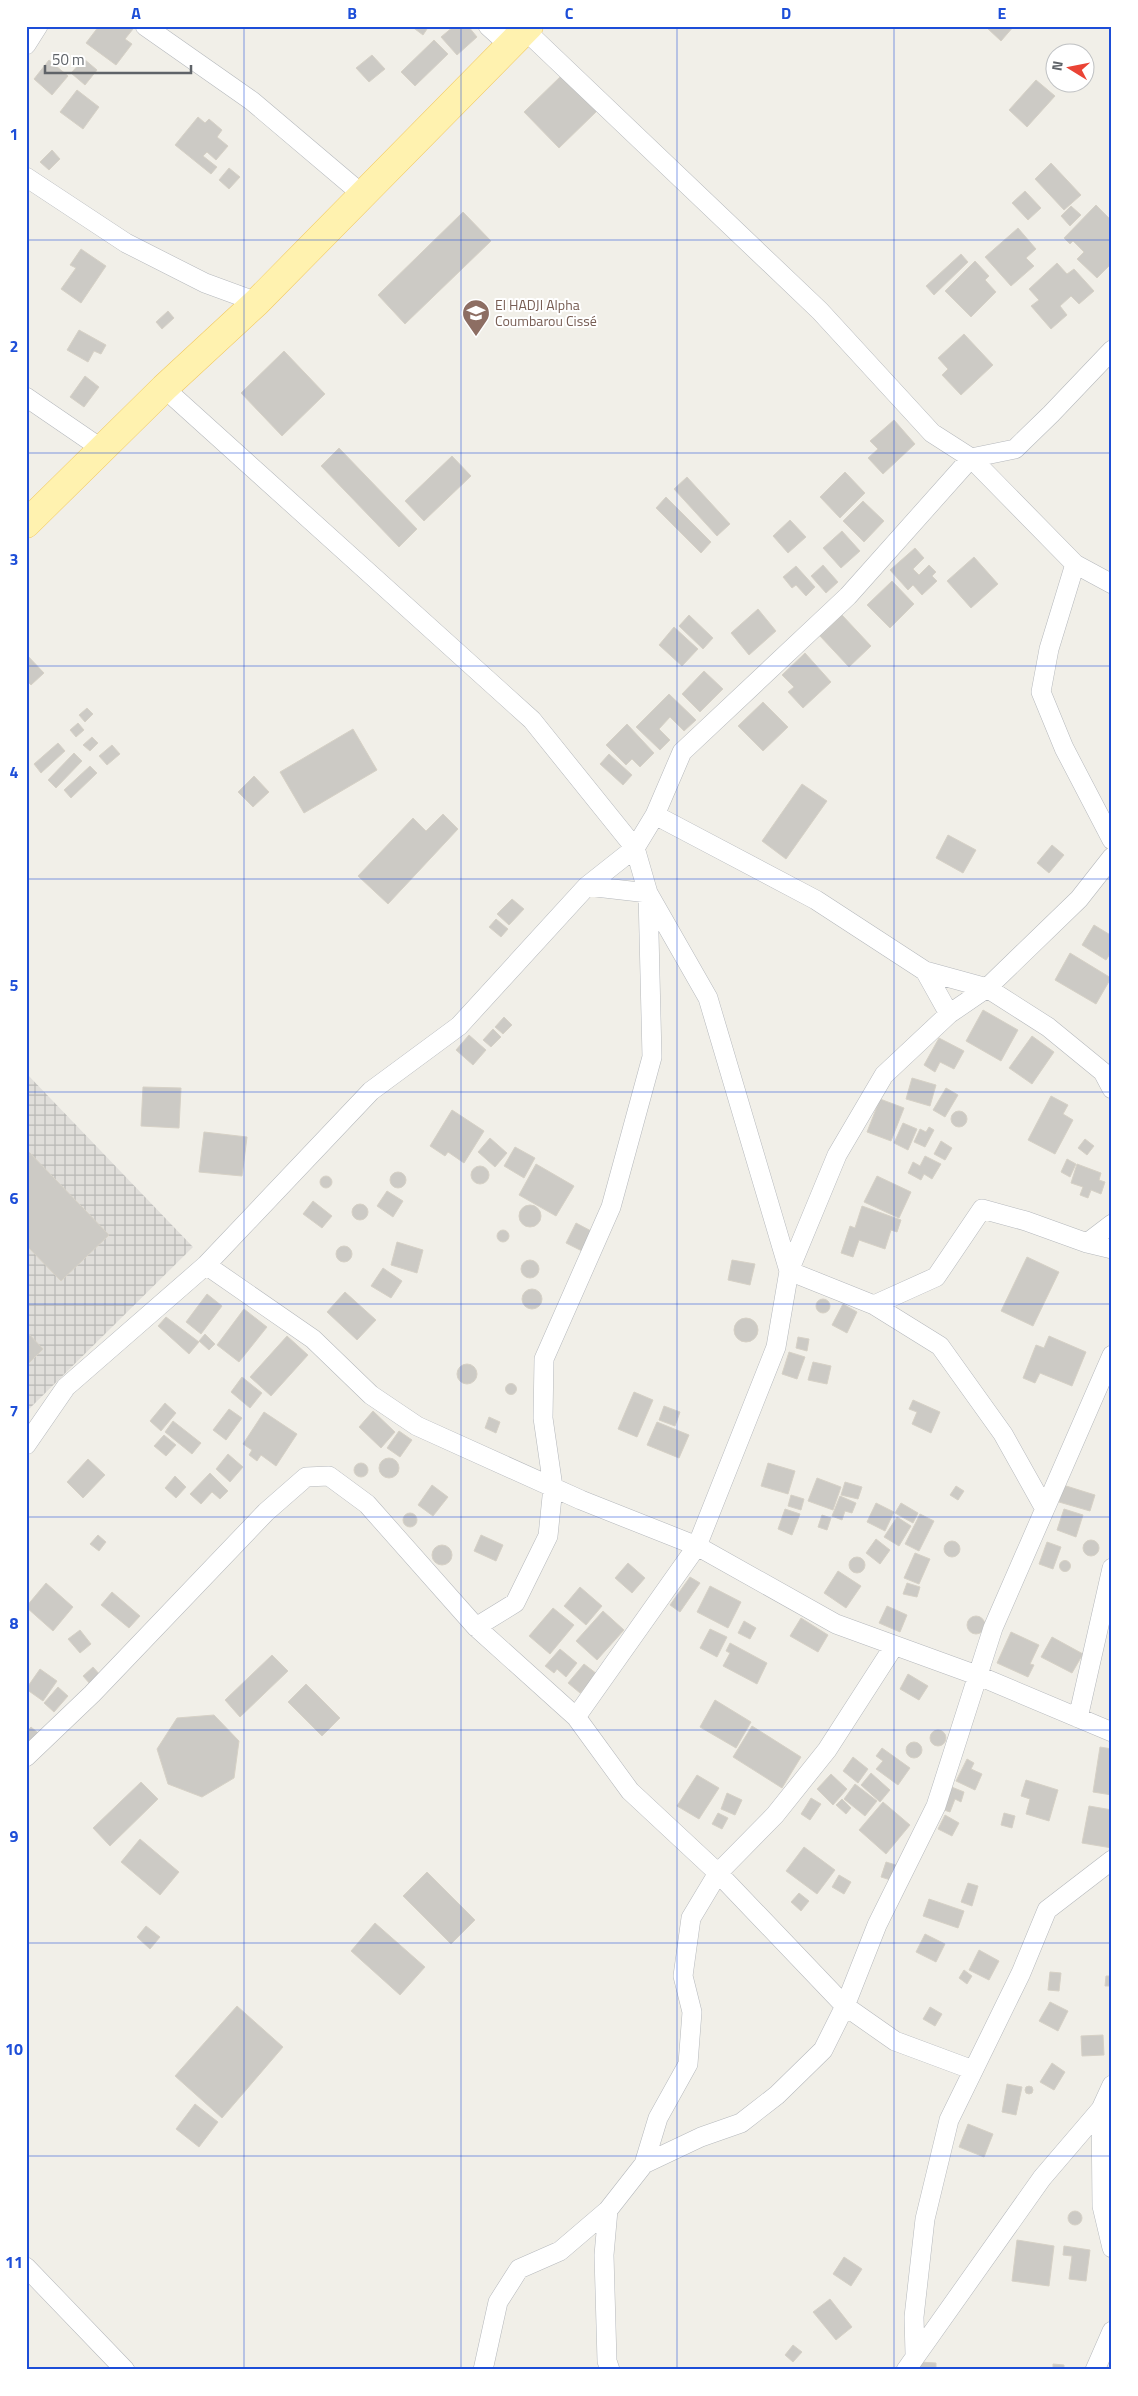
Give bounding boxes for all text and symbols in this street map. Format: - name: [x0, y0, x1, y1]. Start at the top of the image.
- text: A: [131, 1, 141, 25]
- text: B: [347, 1, 357, 25]
- text: C: [565, 1, 574, 25]
- text: D: [781, 1, 791, 25]
- text: E: [998, 1, 1007, 25]
- scale bar: [45, 42, 191, 74]
- north arrow: [1046, 42, 1096, 92]
- text: 50 m: [52, 48, 85, 71]
- text: N: [1046, 59, 1068, 72]
- text: 1: [10, 122, 18, 146]
- place label: El HADJI Alpha Coumbarou Cissé: [495, 294, 597, 331]
- school or university icon: El HADJI Alpha Coumbarou Cissé: [461, 298, 491, 337]
- text: 2: [10, 334, 18, 358]
- text: 3: [10, 547, 18, 571]
- text: 4: [10, 760, 19, 784]
- text: 5: [10, 973, 19, 997]
- text: 6: [10, 1186, 19, 1210]
- text: 7: [10, 1399, 18, 1423]
- text: 8: [10, 1611, 19, 1635]
- text: 9: [10, 1824, 19, 1848]
- text: 10: [5, 2037, 23, 2061]
- text: 11: [5, 2250, 23, 2274]

